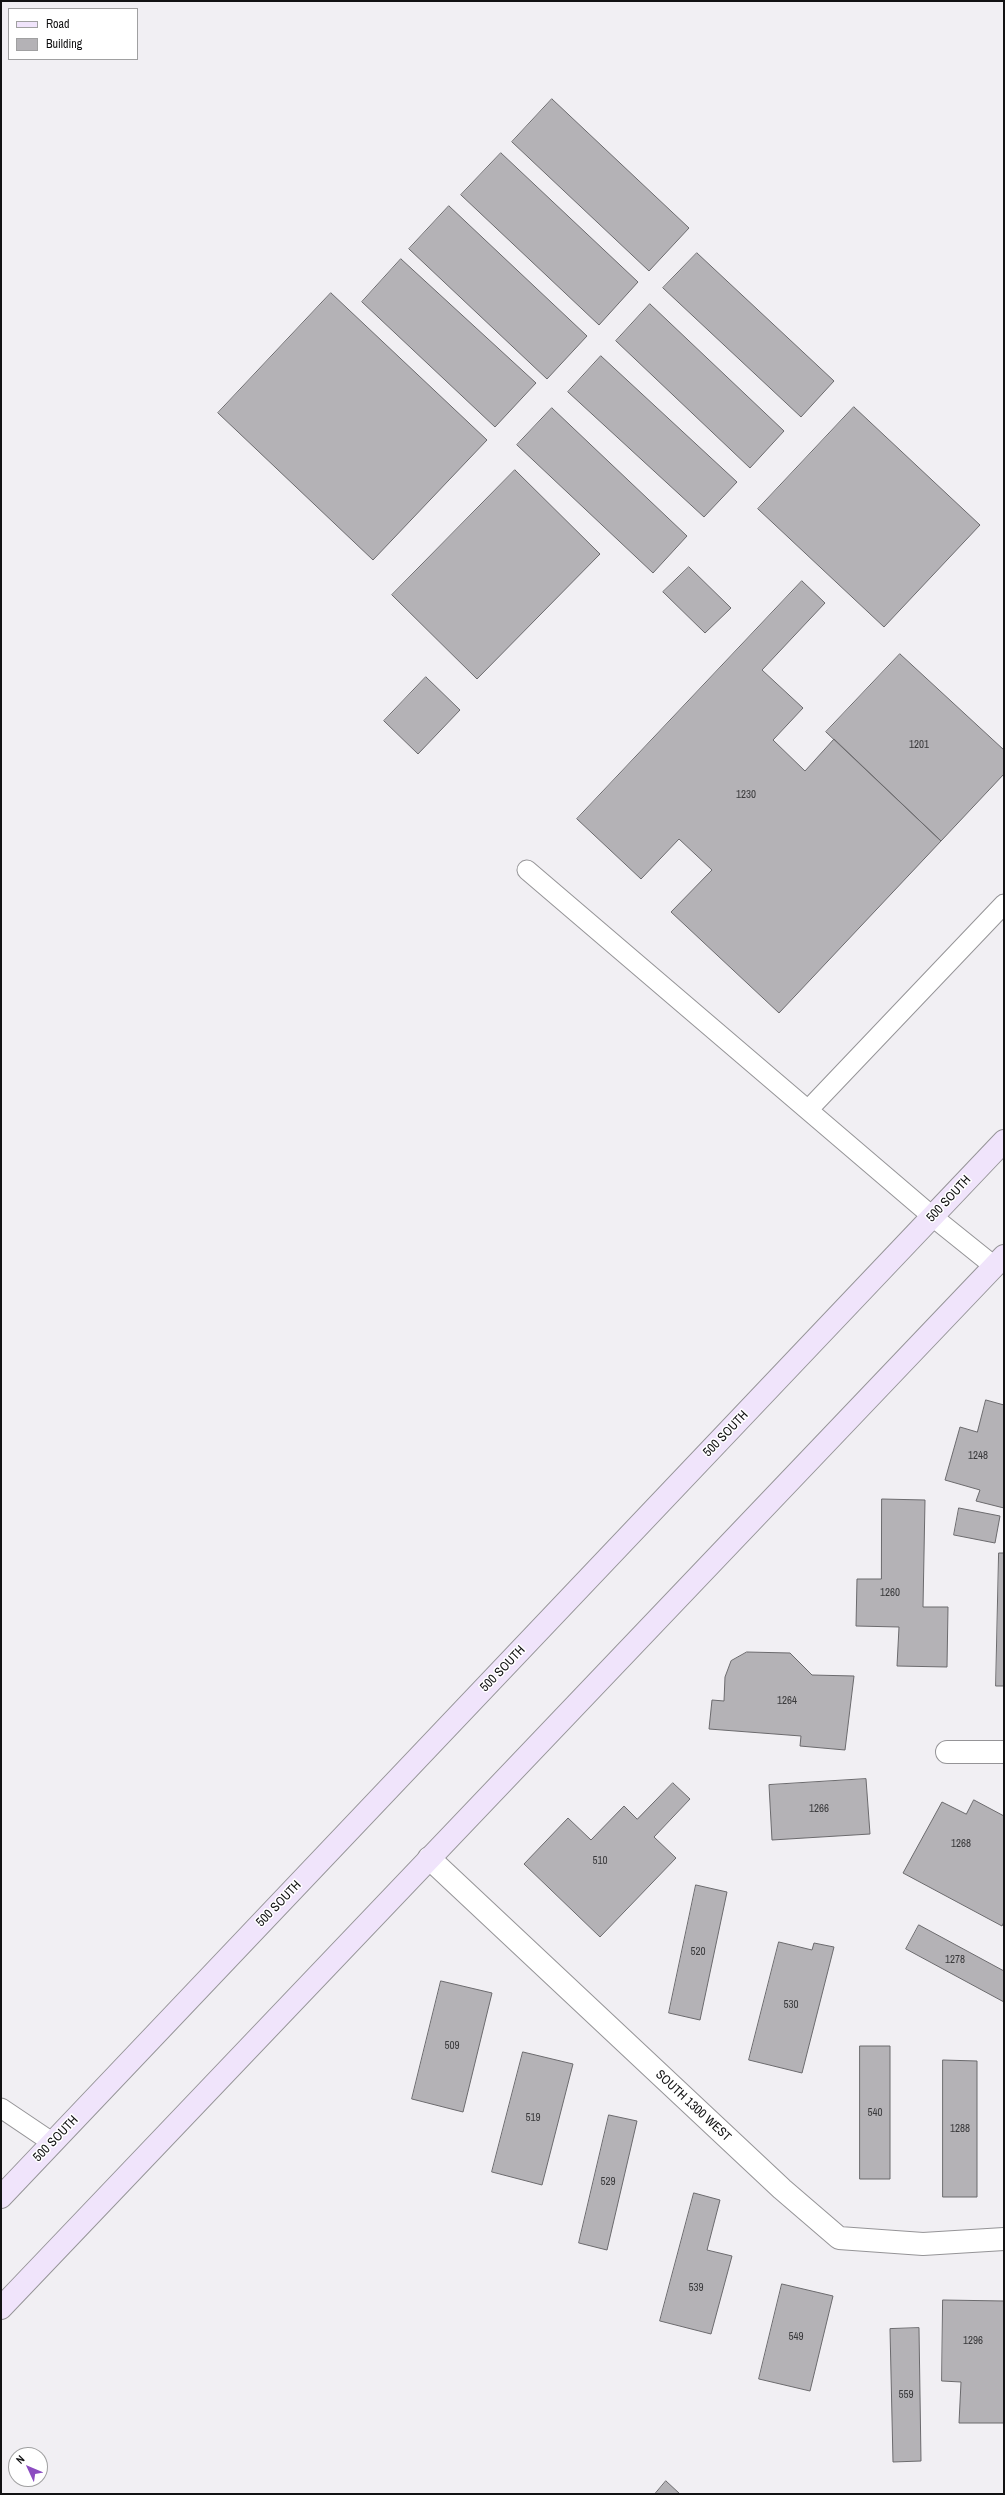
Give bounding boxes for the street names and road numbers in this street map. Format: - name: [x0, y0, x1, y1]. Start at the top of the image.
- street label: 500 SOUTH: [923, 1172, 975, 1226]
- street label: 500 SOUTH: [700, 1408, 752, 1460]
- street label: 500 SOUTH: [477, 1643, 529, 1695]
- street label: 500 SOUTH: [253, 1878, 305, 1930]
- street label: SOUTH 1300 WEST: [652, 2067, 734, 2145]
- street label: 500 SOUTH: [30, 2113, 82, 2165]

